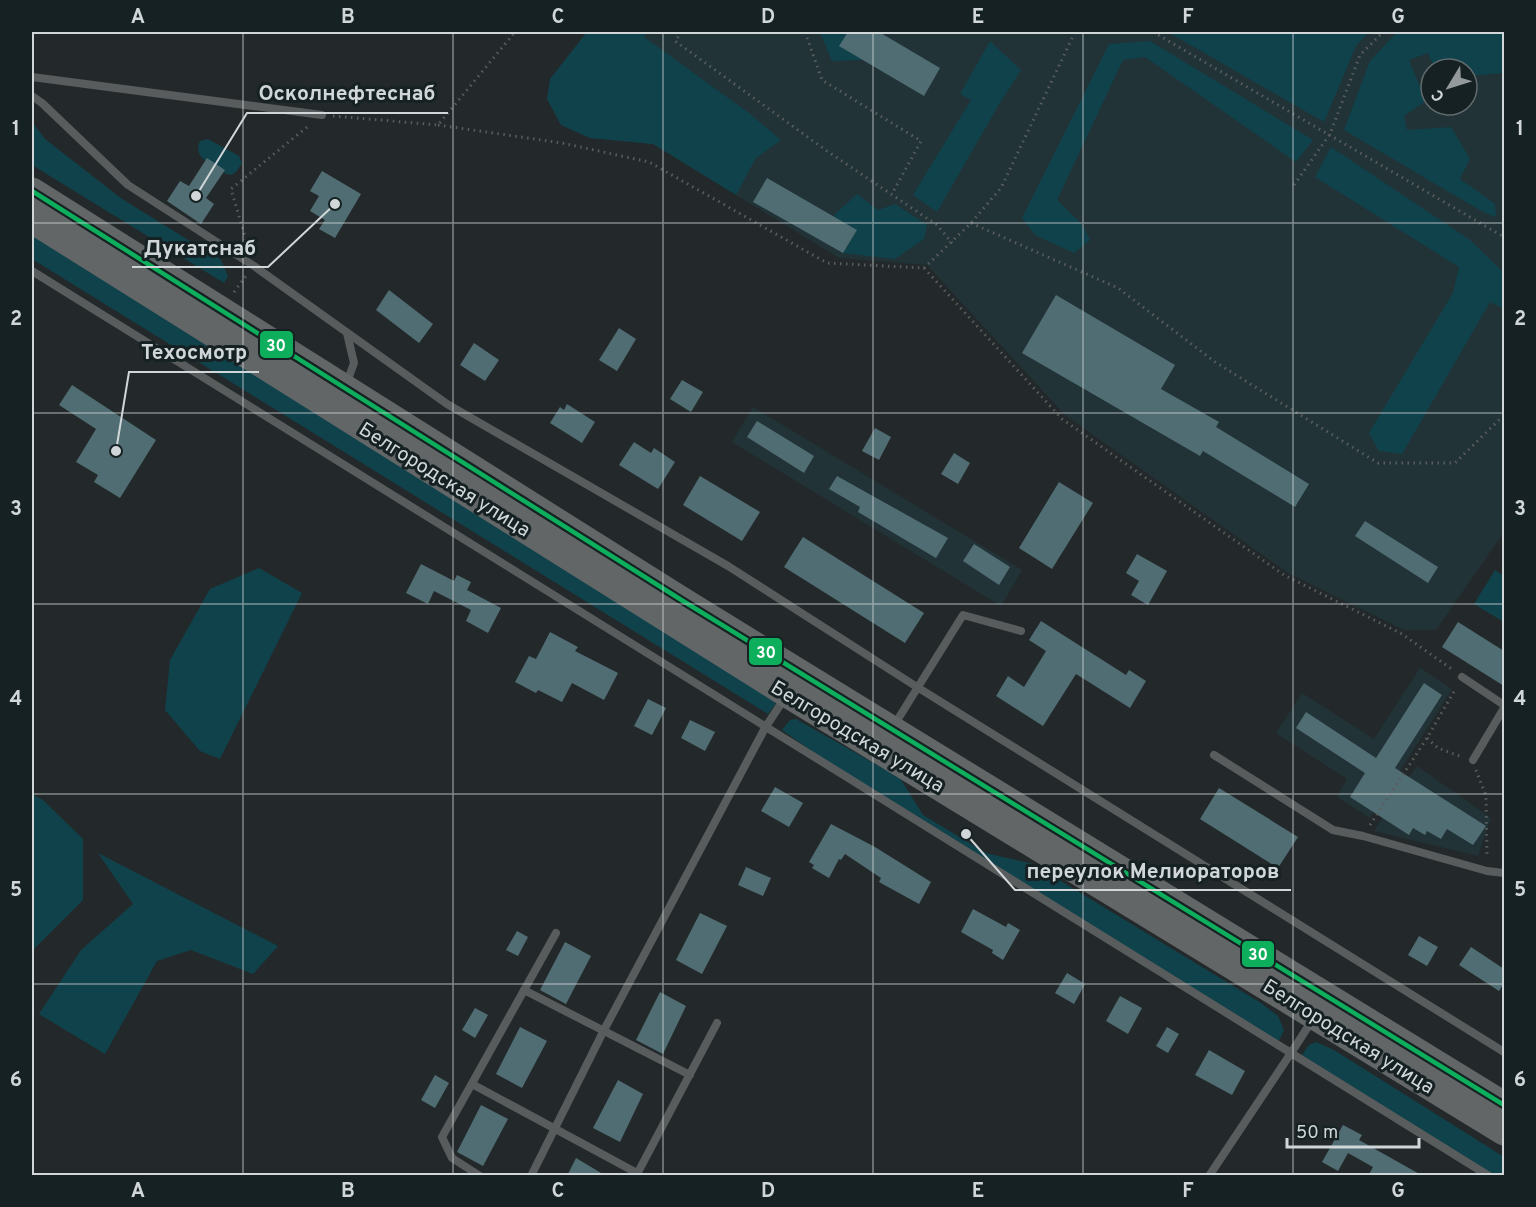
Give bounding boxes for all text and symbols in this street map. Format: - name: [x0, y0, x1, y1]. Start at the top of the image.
- text: A: [131, 5, 145, 31]
- text: B: [341, 5, 355, 31]
- text: C: [552, 5, 564, 31]
- text: D: [761, 5, 775, 31]
- text: E: [972, 5, 984, 31]
- text: F: [1182, 5, 1194, 31]
- text: G: [1391, 5, 1405, 31]
- north arrow: [1419, 57, 1479, 117]
- callout: Осколнефтеснаб: [247, 74, 448, 113]
- text: Осколнефтеснаб: [259, 81, 435, 108]
- text: С: [1428, 85, 1450, 105]
- text: 1: [12, 117, 20, 143]
- text: 1: [1516, 117, 1524, 143]
- callout: Дукатснаб: [132, 228, 268, 267]
- text: Дукатснаб: [144, 236, 256, 263]
- text: 2: [10, 307, 22, 333]
- text: 2: [1514, 307, 1526, 333]
- line badge: 30: [259, 330, 294, 359]
- callout: Техосмотр: [129, 333, 259, 372]
- text: 30: [266, 337, 286, 357]
- text: Техосмотр: [141, 340, 247, 367]
- street label: Белгородская улица: [353, 417, 535, 544]
- text: 3: [10, 497, 22, 523]
- text: 3: [1514, 497, 1526, 523]
- line badge: 30: [748, 637, 783, 666]
- text: 30: [756, 644, 776, 664]
- street label: Белгородская улица: [765, 676, 948, 800]
- text: 4: [10, 687, 22, 713]
- text: 4: [1514, 687, 1526, 713]
- callout: переулок Мелиораторов: [1015, 851, 1291, 890]
- text: переулок Мелиораторов: [1027, 859, 1279, 886]
- text: 5: [10, 878, 22, 904]
- text: 5: [1514, 878, 1526, 904]
- line badge: 30: [1241, 940, 1275, 968]
- text: 30: [1248, 946, 1268, 966]
- street label: Белгородская улица: [1257, 974, 1439, 1101]
- text: 6: [10, 1068, 22, 1094]
- text: 6: [1514, 1068, 1526, 1094]
- scale bar: [1287, 1111, 1419, 1149]
- text: 50 m: [1296, 1122, 1338, 1145]
- text: A: [131, 1179, 145, 1205]
- text: B: [341, 1179, 355, 1205]
- text: C: [552, 1179, 564, 1205]
- text: D: [761, 1179, 775, 1205]
- text: E: [972, 1179, 984, 1205]
- text: F: [1182, 1179, 1194, 1205]
- text: G: [1391, 1179, 1405, 1205]

